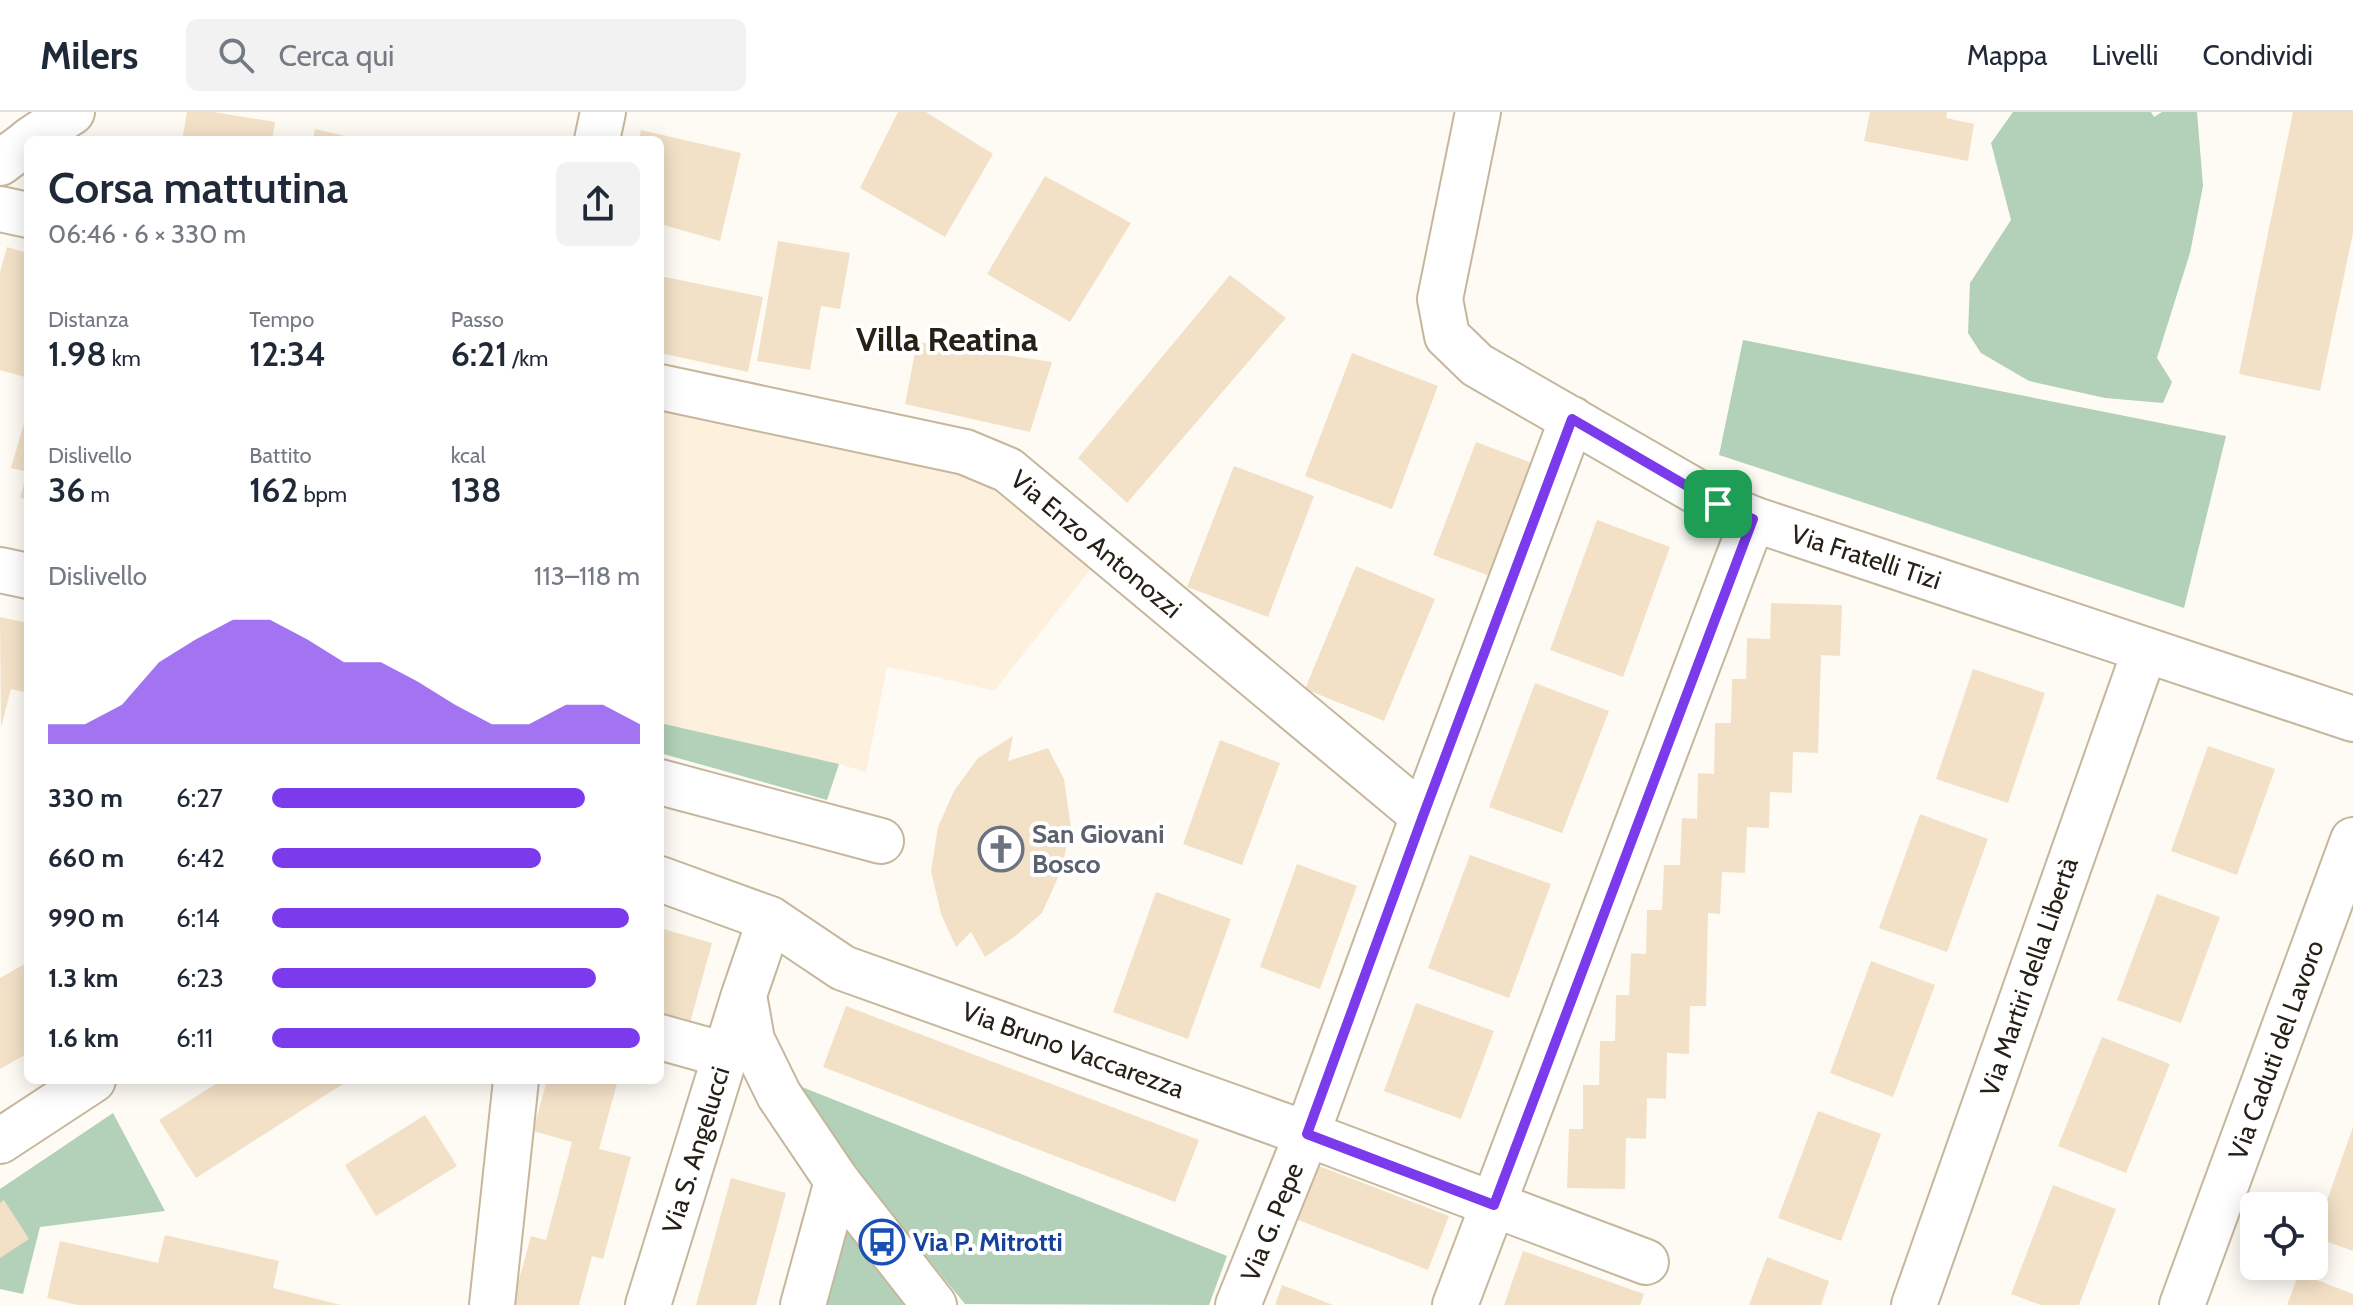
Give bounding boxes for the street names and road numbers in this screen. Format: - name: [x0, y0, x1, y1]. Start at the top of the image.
- street label: Via Enzo Antonozzi: [1004, 463, 1188, 625]
- street label: Via Fratelli Tizi: [1787, 518, 1945, 596]
- street label: Via Martiri della Libertà: [1973, 853, 2085, 1101]
- street label: Via Caduti del Lavoro: [2221, 936, 2331, 1164]
- street label: Via Bruno Vaccarezza: [958, 995, 1189, 1105]
- street label: Via S. Angelucci: [655, 1063, 737, 1237]
- street label: Via G. Pepe: [1234, 1158, 1310, 1286]

